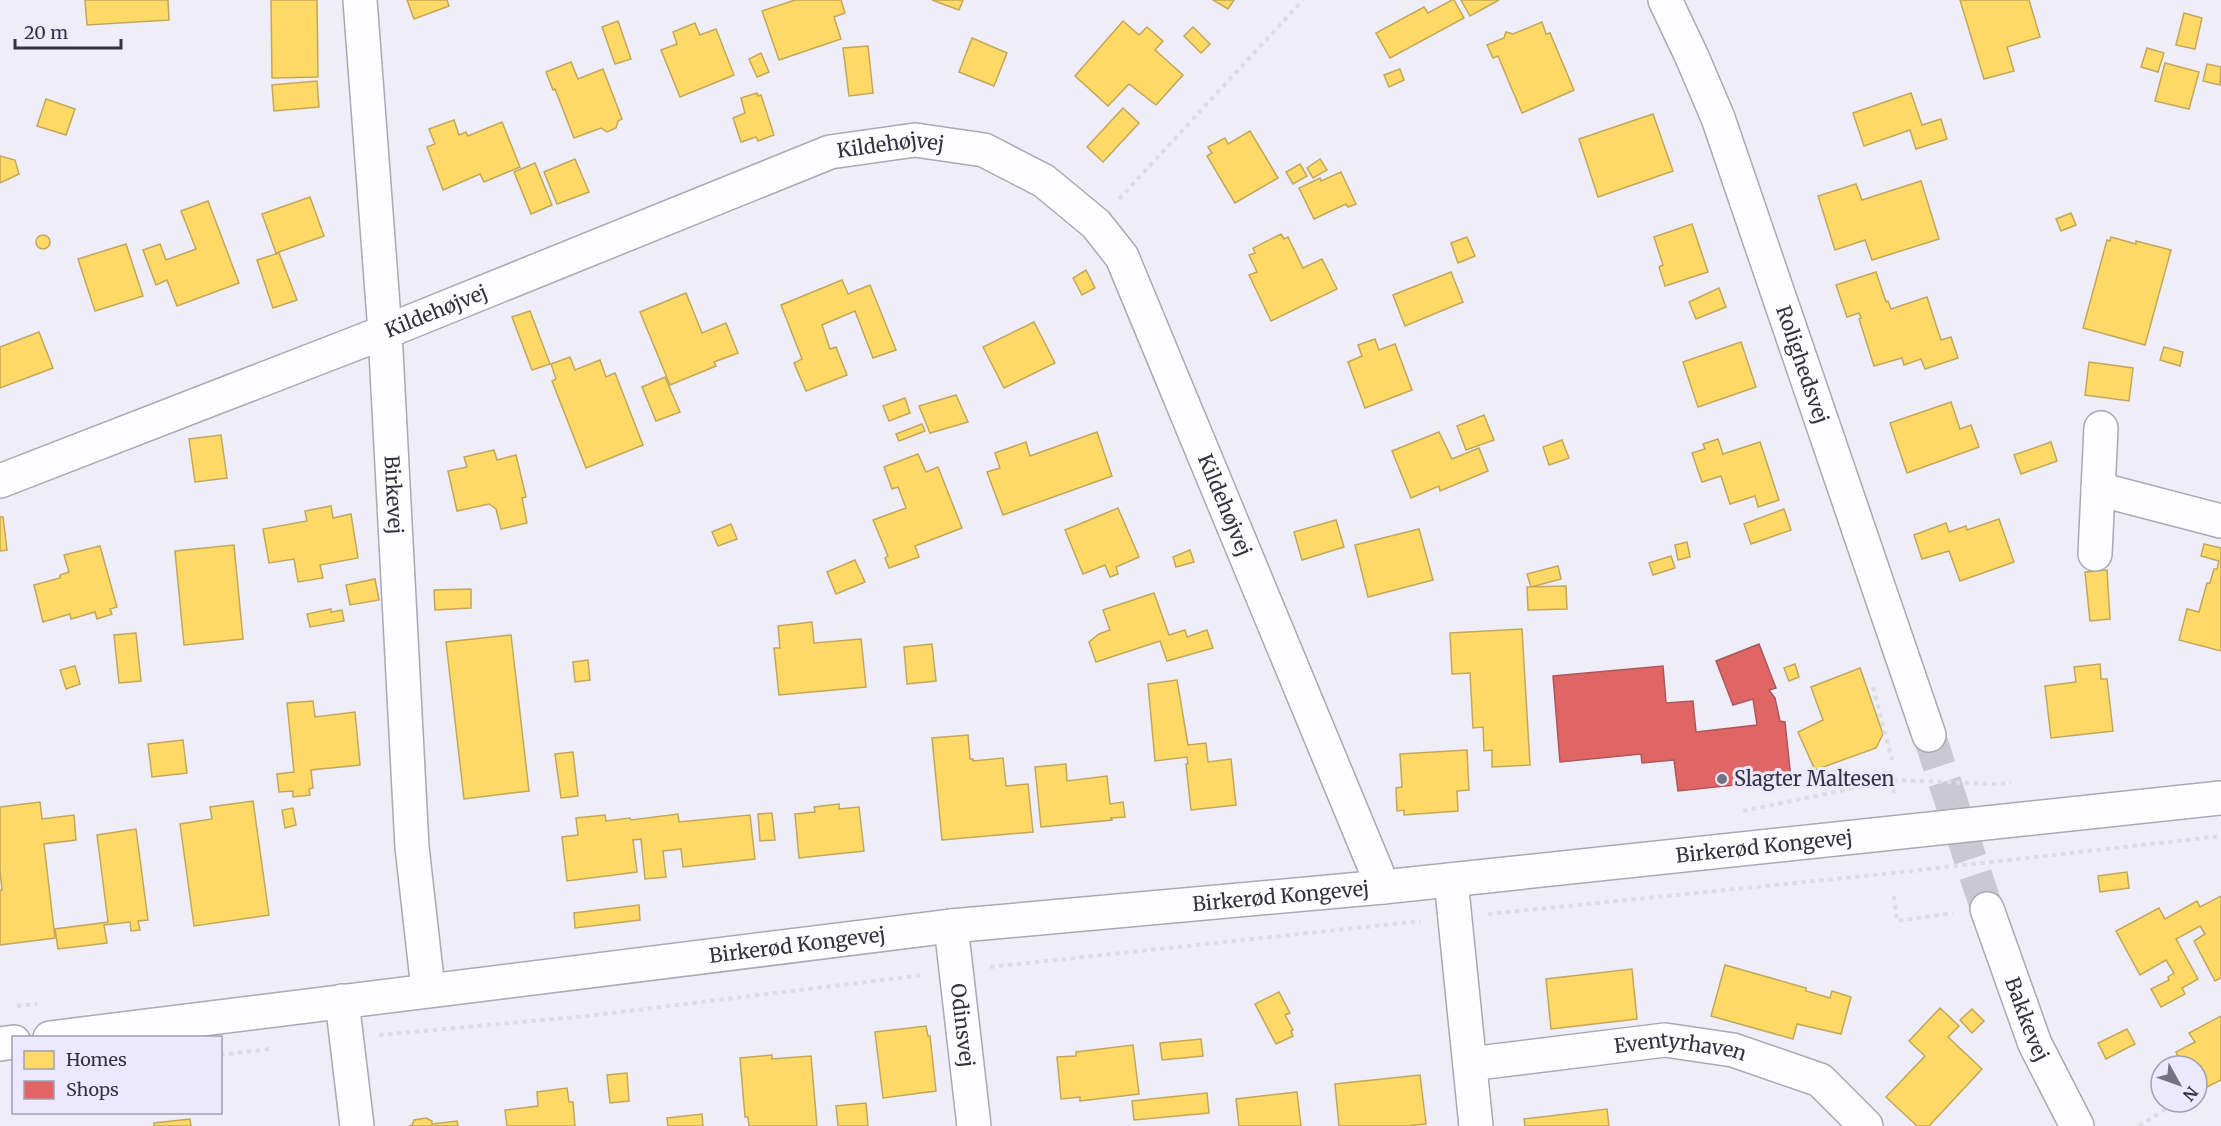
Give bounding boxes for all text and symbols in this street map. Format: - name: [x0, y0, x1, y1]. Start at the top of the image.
- scale bar: [15, 12, 122, 50]
- text: 20 m: [24, 21, 68, 44]
- street label: Kildehøjvej: [835, 127, 946, 163]
- street label: Kildehøjvej: [381, 279, 491, 343]
- street label: Rolighedsvej: [1771, 302, 1835, 427]
- street label: Kildehøjvej: [1193, 450, 1258, 560]
- street label: Birkevej: [379, 455, 409, 535]
- place label: Slagter Maltesen: [1734, 766, 1895, 791]
- marker: Slagter Maltesen: [1715, 772, 1729, 786]
- street label: Birkerød Kongevej: [1675, 824, 1854, 868]
- street label: Birkerød Kongevej: [1191, 875, 1370, 916]
- street label: Birkerød Kongevej: [708, 921, 887, 968]
- street label: Bakkevej: [2000, 973, 2055, 1065]
- street label: Odinsvej: [946, 982, 980, 1069]
- street label: Eventyrhaven: [1613, 1027, 1750, 1066]
- legend: [12, 1036, 222, 1114]
- text: Homes: [66, 1048, 127, 1071]
- north arrow: [2149, 1054, 2209, 1114]
- text: Shops: [66, 1078, 119, 1101]
- text: N: [2179, 1082, 2202, 1105]

